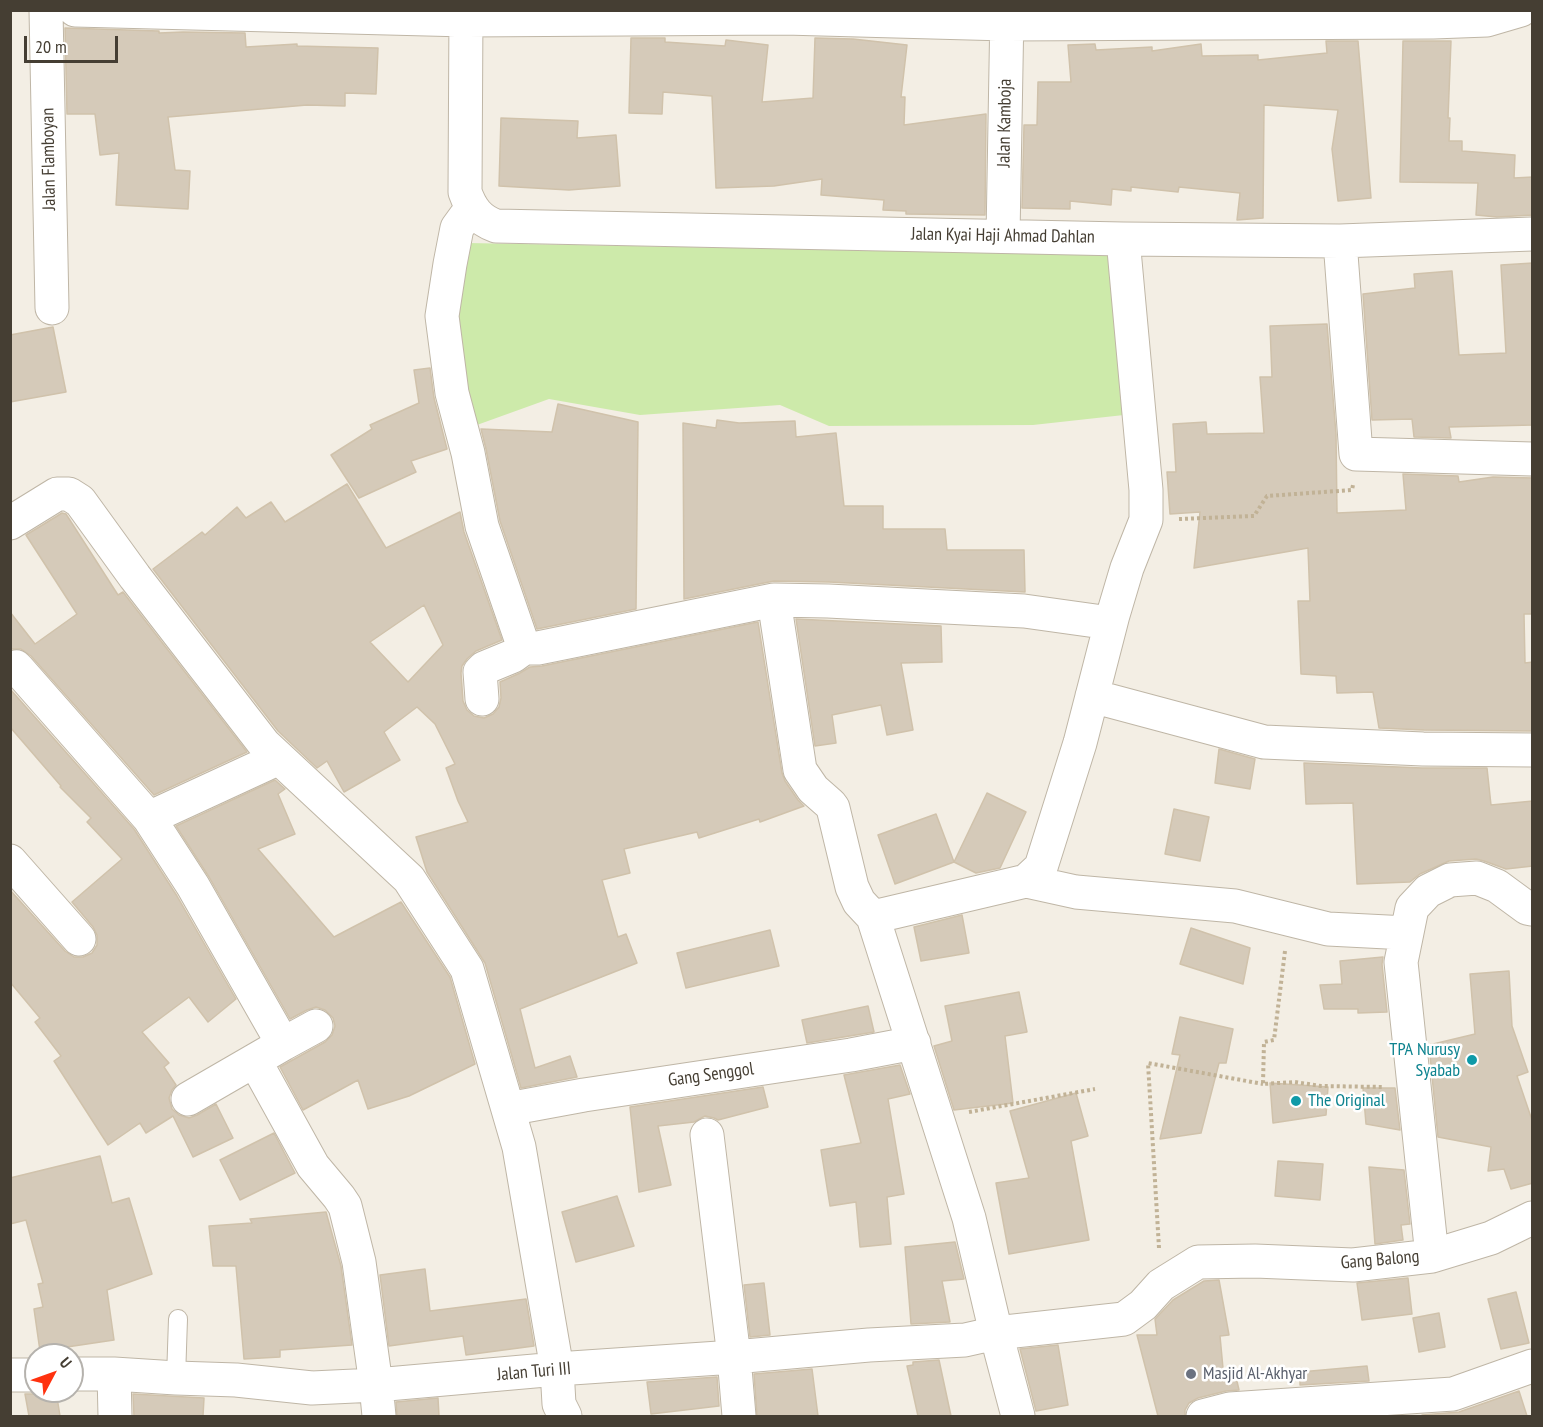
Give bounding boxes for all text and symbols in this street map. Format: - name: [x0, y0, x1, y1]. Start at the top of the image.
- scale bar: [27, 24, 122, 62]
- text: 20 m: [35, 35, 67, 58]
- street label: Jalan Kamboja: [993, 78, 1017, 168]
- street label: Jalan Flamboyan: [37, 108, 61, 210]
- street label: Jalan Kyai Haji Ahmad Dahlan: [911, 224, 1095, 248]
- place label: TPA Nurusy Syabab: [1389, 1039, 1460, 1082]
- marker: TPA Nurusy Syabab: [1465, 1053, 1479, 1067]
- street label: Gang Senggol: [667, 1058, 755, 1092]
- place label: The Original: [1308, 1090, 1385, 1112]
- marker: The Original: [1289, 1094, 1303, 1108]
- street label: Gang Balong: [1340, 1246, 1420, 1274]
- north arrow: [24, 1343, 84, 1403]
- text: U: [56, 1353, 76, 1372]
- street label: Jalan Turi III: [496, 1358, 572, 1386]
- place label: Masjid Al-Akhyar: [1203, 1363, 1307, 1385]
- marker: Masjid Al-Akhyar: [1184, 1367, 1198, 1381]

